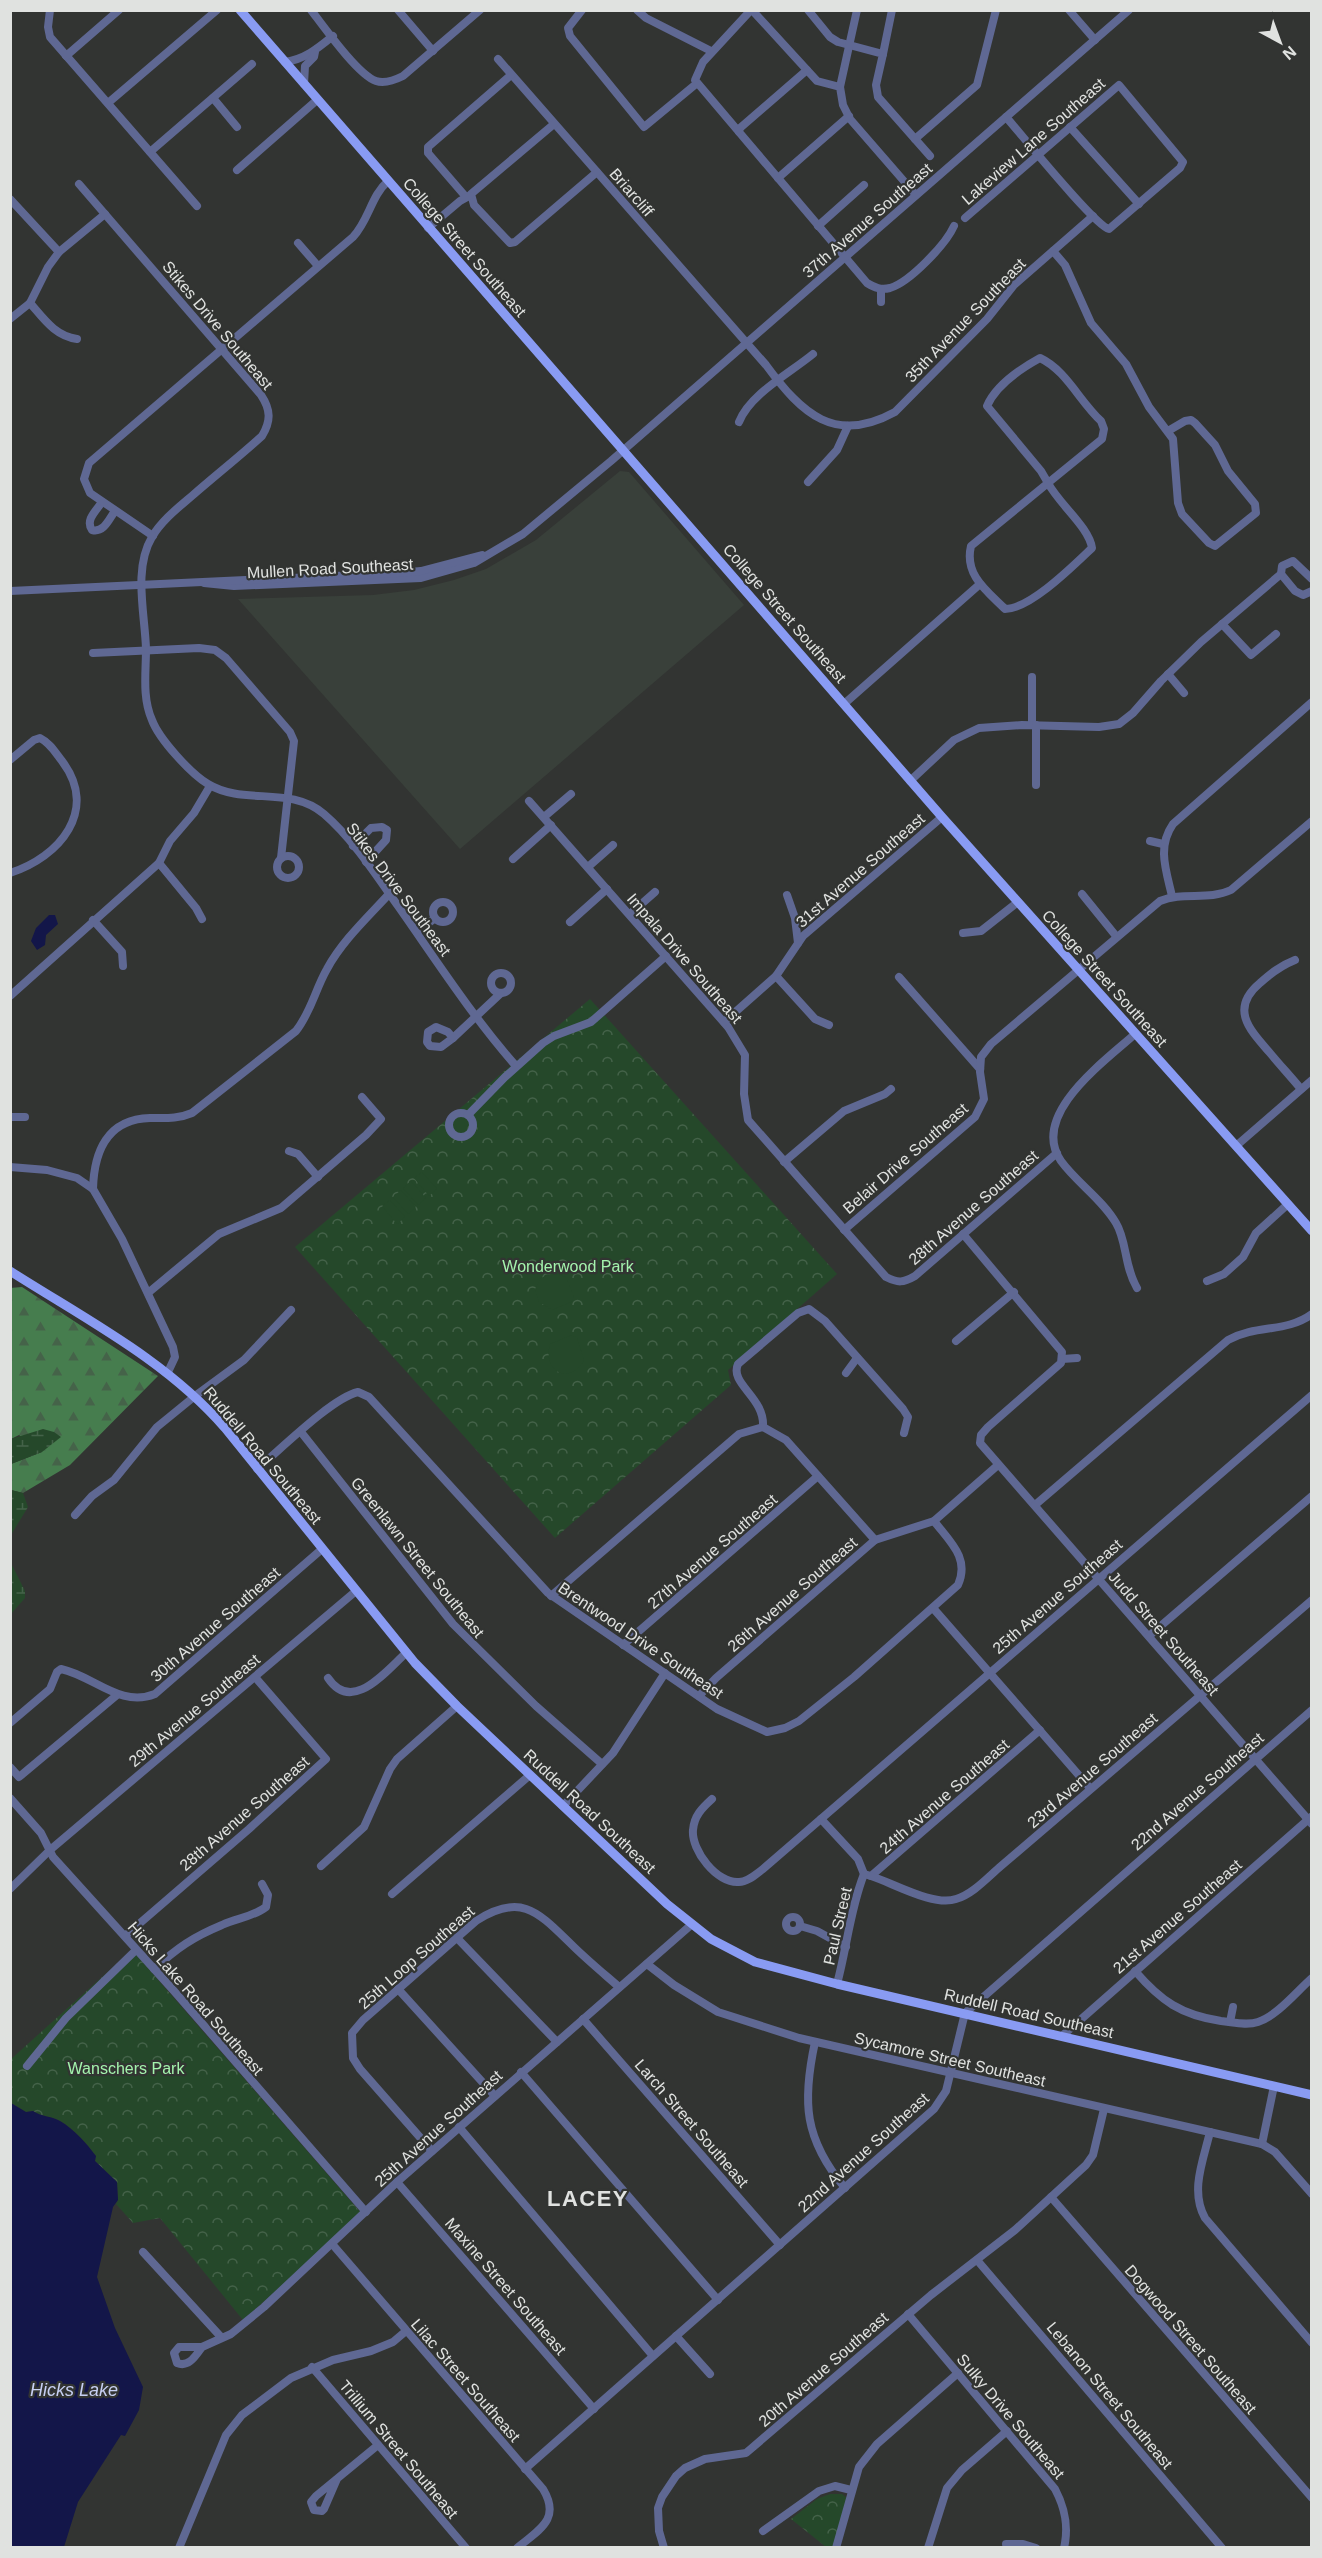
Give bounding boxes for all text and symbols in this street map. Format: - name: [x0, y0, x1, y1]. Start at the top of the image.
- north arrow: [1250, 12, 1310, 72]
- text: N: [1280, 43, 1299, 63]
- street label: Lakeview Lane Southeast: [959, 74, 1108, 208]
- street label: 37th Avenue Southeast: [799, 159, 936, 281]
- street label: Briarcliff: [606, 165, 657, 220]
- street label: College Street Southeast: [400, 175, 530, 320]
- street label: 35th Avenue Southeast: [902, 255, 1029, 386]
- street label: Stikes Drive Southeast: [159, 258, 277, 393]
- street label: College Street Southeast: [720, 541, 850, 686]
- street label: Mullen Road Southeast: [247, 556, 414, 581]
- street label: 31st Avenue Southeast: [793, 810, 928, 931]
- street label: Stikes Drive Southeast: [343, 820, 454, 959]
- street label: Impala Drive Southeast: [624, 890, 746, 1027]
- street label: College Street Southeast: [1039, 907, 1171, 1051]
- street label: Belair Drive Southeast: [840, 1099, 971, 1217]
- street label: 28th Avenue Southeast: [905, 1146, 1042, 1268]
- park label: Wonderwood Park: [502, 1258, 635, 1275]
- street label: Ruddell Road Southeast: [200, 1383, 325, 1528]
- street label: Greenlawn Street Southeast: [348, 1474, 488, 1641]
- street label: 27th Avenue Southeast: [644, 1490, 781, 1612]
- street label: 26th Avenue Southeast: [724, 1533, 861, 1655]
- street label: 25th Avenue Southeast: [989, 1535, 1126, 1657]
- street label: 30th Avenue Southeast: [147, 1563, 284, 1685]
- street label: Judd Street Southeast: [1105, 1568, 1222, 1699]
- street label: Brentwood Drive Southeast: [555, 1579, 727, 1702]
- street label: 29th Avenue Southeast: [126, 1650, 263, 1770]
- street label: 23rd Avenue Southeast: [1024, 1709, 1161, 1831]
- street label: 22nd Avenue Southeast: [1128, 1729, 1267, 1853]
- street label: 24th Avenue Southeast: [876, 1735, 1013, 1857]
- street label: Ruddell Road Southeast: [520, 1746, 659, 1877]
- street label: 28th Avenue Southeast: [176, 1752, 313, 1874]
- street label: 21st Avenue Southeast: [1110, 1856, 1245, 1977]
- street label: Paul Street: [820, 1885, 855, 1967]
- street label: 25th Loop Southeast: [355, 1902, 478, 2012]
- street label: Hicks Lake Road Southeast: [124, 1918, 267, 2079]
- street label: Ruddell Road Southeast: [942, 1986, 1116, 2041]
- street label: Sycamore Street Southeast: [853, 2029, 1048, 2090]
- street label: Larch Street Southeast: [632, 2056, 752, 2191]
- park label: Wanschers Park: [68, 2060, 185, 2077]
- street label: 25th Avenue Southeast: [371, 2066, 506, 2190]
- street label: 22nd Avenue Southeast: [795, 2089, 932, 2215]
- district label: LACEY: [547, 2186, 629, 2211]
- street label: Maxine Street Southeast: [442, 2215, 570, 2358]
- street label: Dogwood Street Southeast: [1121, 2262, 1260, 2417]
- street label: 20th Avenue Southeast: [755, 2308, 892, 2430]
- street label: Lilac Street Southeast: [408, 2316, 524, 2445]
- street label: Lebanon Street Southeast: [1043, 2319, 1176, 2472]
- street label: Sulky Drive Southeast: [954, 2351, 1068, 2483]
- street label: Trillium Street Southeast: [336, 2377, 462, 2522]
- water label: Hicks Lake: [30, 2380, 118, 2400]

